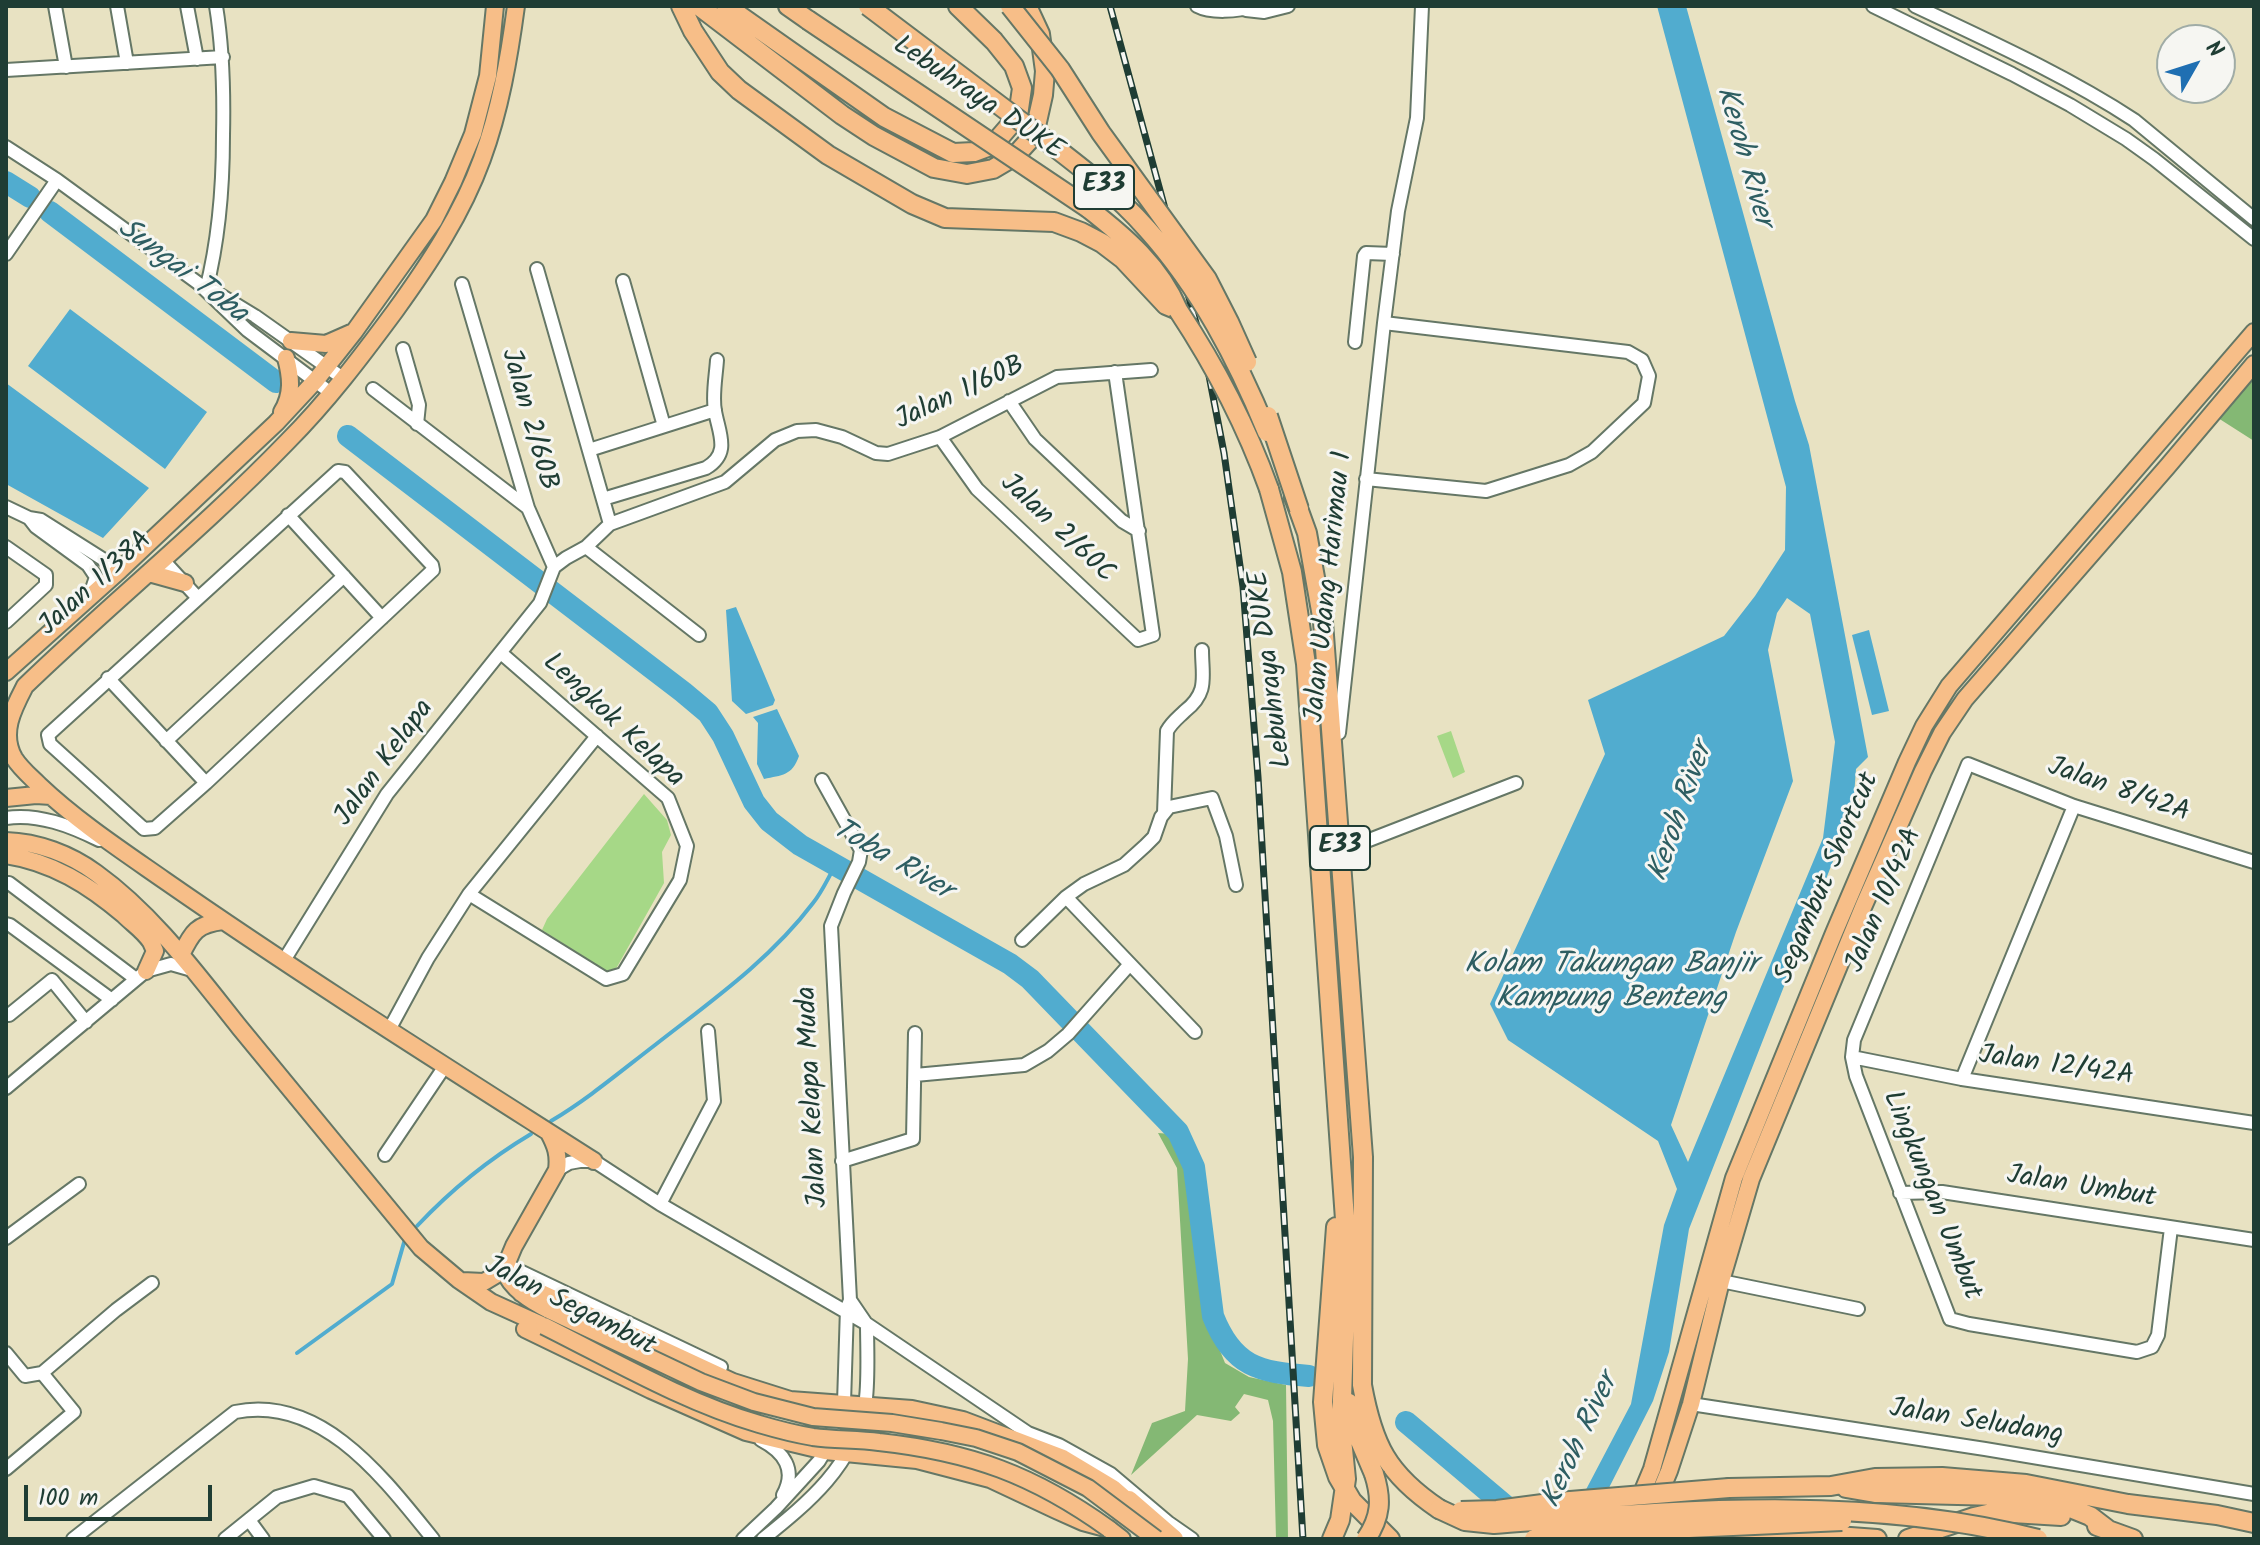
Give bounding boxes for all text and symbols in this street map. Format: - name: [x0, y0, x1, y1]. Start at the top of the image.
- north arrow: [2156, 24, 2236, 104]
- street label: Lebuhraya DUKE: [885, 31, 1069, 169]
- text: N: [2196, 33, 2231, 66]
- water label: Keroh River: [1705, 83, 1779, 231]
- road number: E33: [1074, 165, 1134, 209]
- water label: Sungai Toba: [109, 212, 253, 334]
- street label: Jalan 2/60B: [491, 345, 563, 495]
- street label: Jalan 1/60B: [891, 351, 1031, 439]
- street label: Jalan Udang Harimau 1: [1300, 450, 1362, 724]
- street label: Jalan 2/60C: [992, 468, 1120, 592]
- street label: Jalan 1/38A: [33, 525, 161, 645]
- street label: Lebuhraya DUKE: [1244, 568, 1302, 770]
- street label: Lengkok Kelapa: [534, 648, 690, 796]
- street label: Jalan Kelapa: [329, 694, 443, 834]
- water label: Keroh River: [1643, 739, 1723, 887]
- street label: Jalan 8/42A: [2043, 752, 2193, 832]
- street label: Segambut Shortcut: [1769, 768, 1889, 990]
- water label: Toba River: [825, 813, 957, 911]
- street label: Jalan 10/42A: [1840, 824, 1932, 978]
- road number: E33: [1310, 826, 1370, 870]
- water label: Kolam Takungan Banjir Kampung Benteng: [1464, 949, 1758, 1020]
- street label: Jalan Kelapa Muda: [792, 985, 838, 1209]
- street label: Jalan 12/42A: [1976, 1041, 2136, 1095]
- street label: Lingkungan Umbut: [1873, 1087, 1987, 1305]
- street label: Jalan Umbut: [2004, 1161, 2158, 1217]
- street label: Jalan Segambut: [478, 1250, 660, 1366]
- water label: Keroh River: [1535, 1369, 1629, 1515]
- street label: Jalan Seludang: [1887, 1394, 2065, 1454]
- scale bar: [28, 1469, 216, 1519]
- text: 100 m: [38, 1479, 98, 1518]

